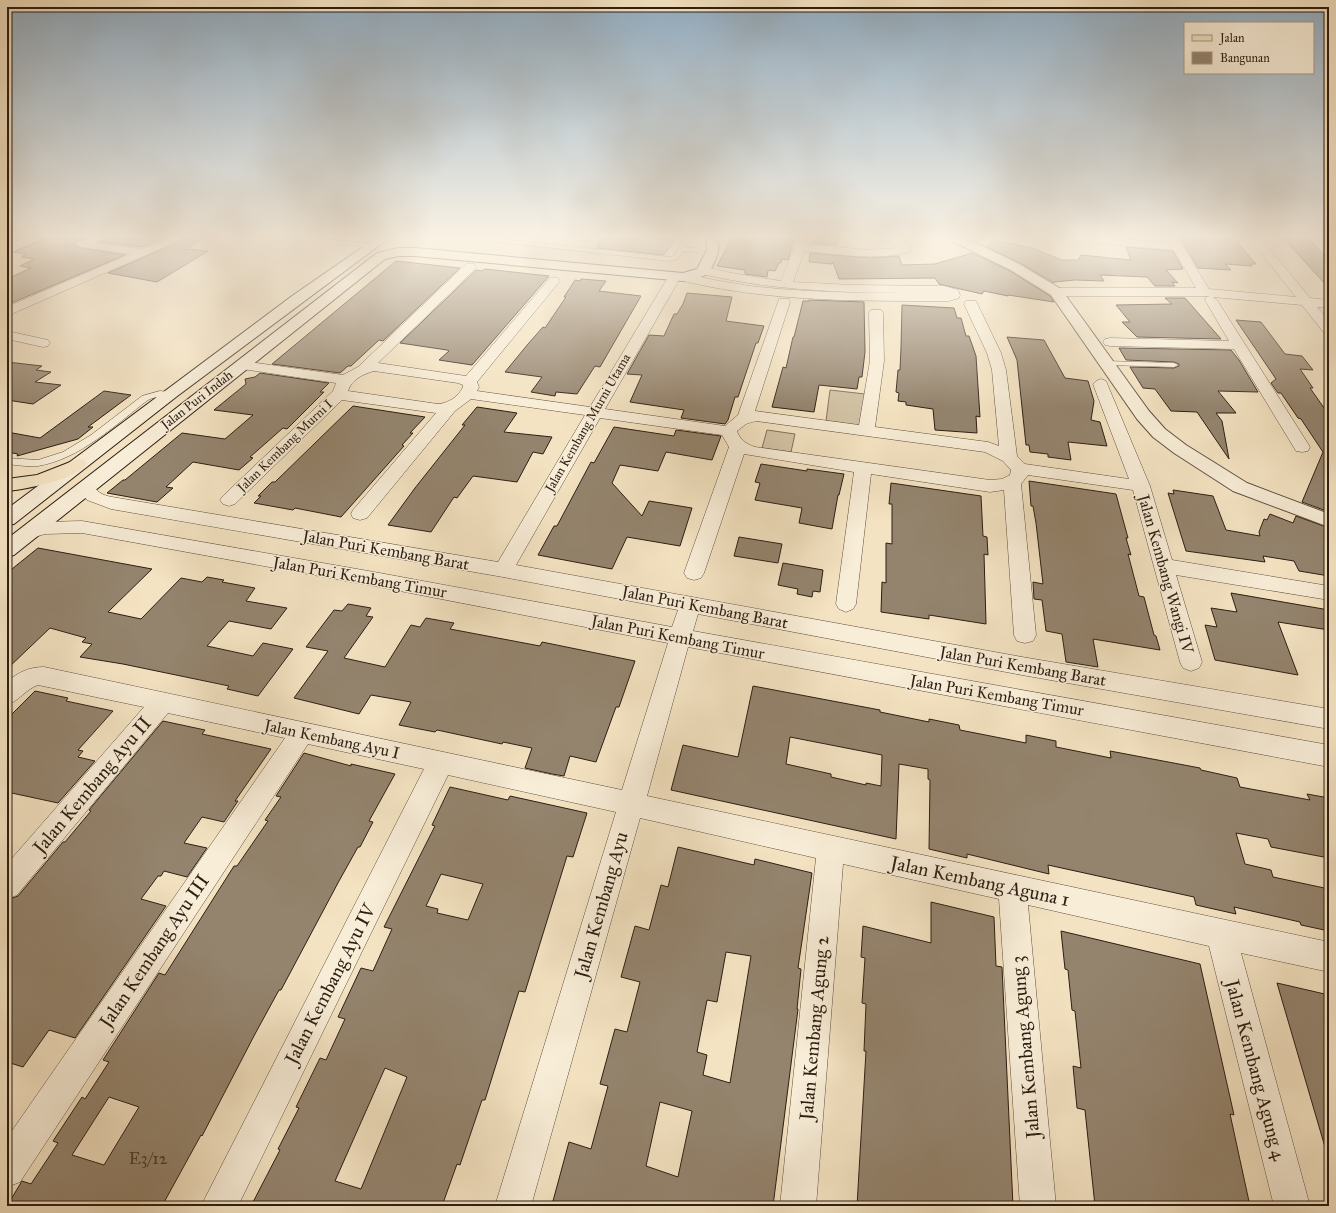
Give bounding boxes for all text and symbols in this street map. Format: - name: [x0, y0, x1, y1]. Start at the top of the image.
- legend: [1184, 22, 1314, 74]
- text: Jalan: [1218, 31, 1245, 46]
- text: Bangunan: [1220, 51, 1270, 66]
- street label: Jalan Kembang Murni Utama: [541, 350, 635, 497]
- street label: Jalan Puri Indah: [156, 367, 237, 434]
- street label: Jalan Kembang Murni I: [233, 396, 336, 497]
- street label: Jalan Kembang Wangi IV: [1133, 490, 1198, 657]
- street label: Jalan Puri Kembang Barat: [299, 526, 471, 575]
- street label: Jalan Puri Kembang Timur: [269, 552, 448, 603]
- street label: Jalan Puri Kembang Barat: [618, 581, 790, 633]
- street label: Jalan Puri Kembang Timur: [588, 610, 766, 664]
- street label: Jalan Puri Kembang Barat: [936, 642, 1108, 691]
- street label: Jalan Puri Kembang Timur: [906, 670, 1085, 721]
- street label: Jalan Kembang Ayu II: [27, 712, 157, 860]
- street label: Jalan Kembang Ayu I: [260, 715, 402, 764]
- street label: Jalan Kembang Ayu: [569, 829, 634, 983]
- street label: Jalan Kembang Aguna 1: [886, 850, 1072, 912]
- street label: Jalan Kembang Ayu III: [93, 870, 215, 1034]
- street label: Jalan Kembang Ayu IV: [279, 899, 382, 1070]
- street label: Jalan Kembang Agung 2: [794, 934, 835, 1123]
- street label: Jalan Kembang Agung 3: [1006, 955, 1046, 1141]
- street label: Jalan Kembang Agung 4: [1219, 975, 1291, 1164]
- house number: E3/12: [129, 1148, 168, 1169]

